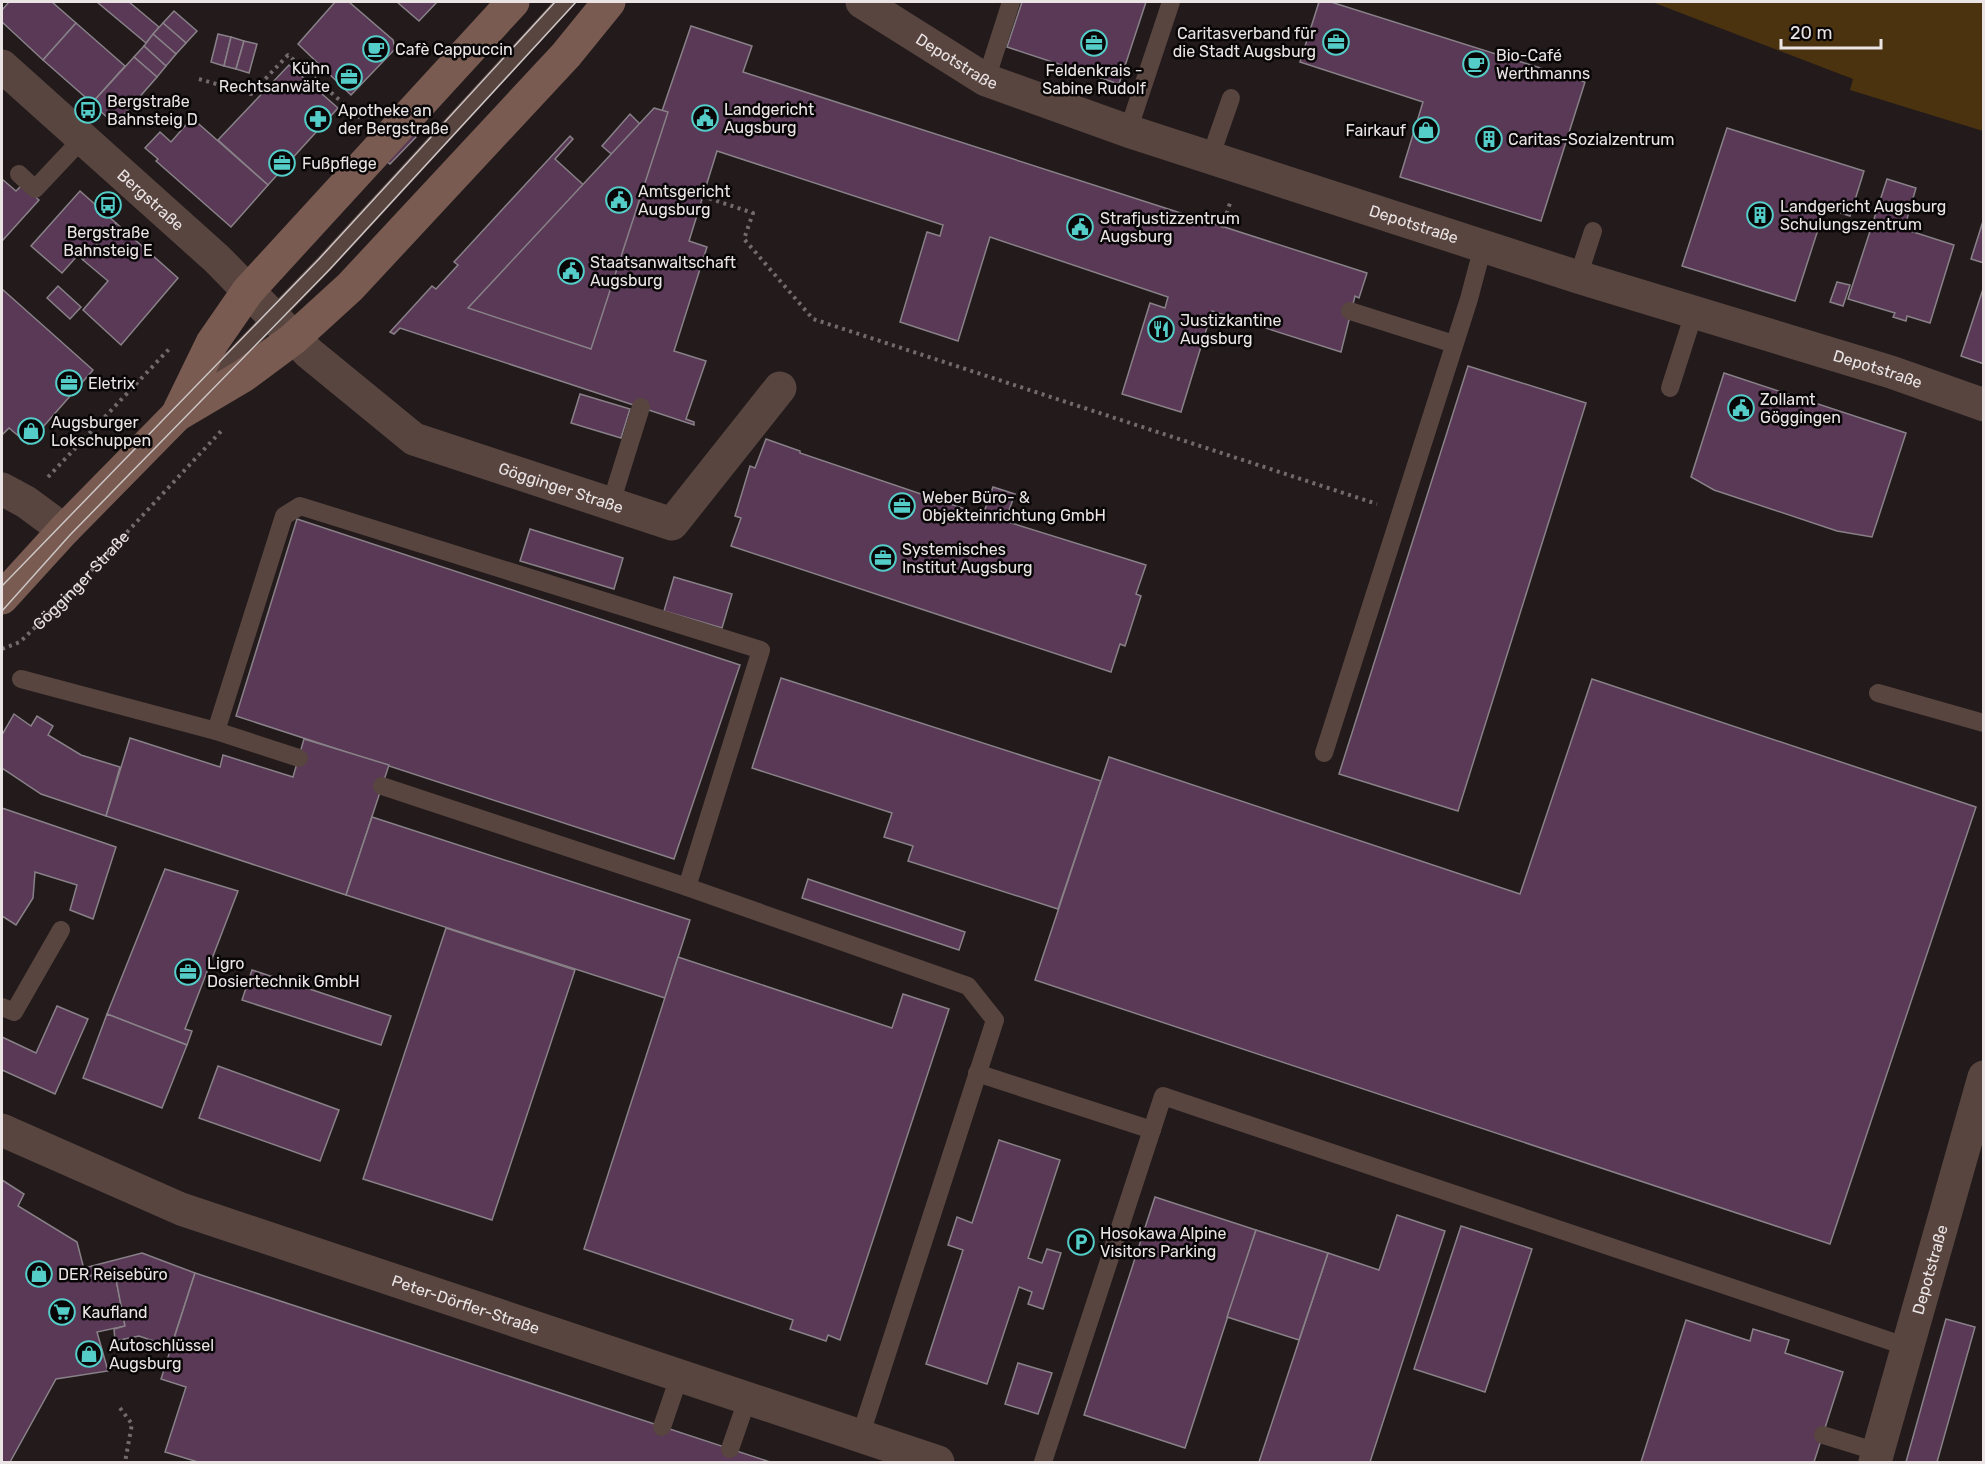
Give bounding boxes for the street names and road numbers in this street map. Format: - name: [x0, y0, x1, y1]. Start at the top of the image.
- street label: Depotstraße: [913, 29, 1000, 93]
- street label: Bergstraße: [114, 165, 188, 234]
- street label: Depotstraße: [1367, 200, 1461, 247]
- street label: Depotstraße: [1831, 346, 1925, 392]
- street label: Gögginger Straße: [496, 458, 626, 517]
- street label: Gögginger Straße: [29, 527, 133, 634]
- street label: Depotstraße: [1908, 1222, 1951, 1317]
- street label: Peter-Dörfler-Straße: [389, 1271, 542, 1338]

